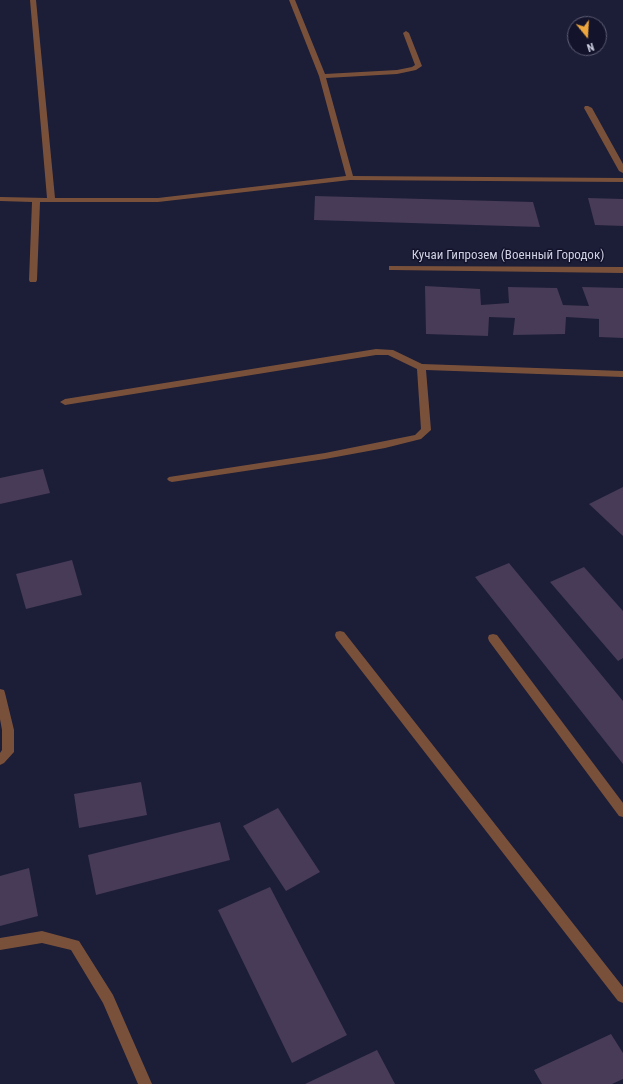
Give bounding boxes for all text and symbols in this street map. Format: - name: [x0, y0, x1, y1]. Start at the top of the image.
- north arrow: [567, 16, 607, 56]
- text: N: [585, 40, 596, 54]
- street label: Кучаи Гипрозем (Военный Городок): [412, 248, 604, 264]

